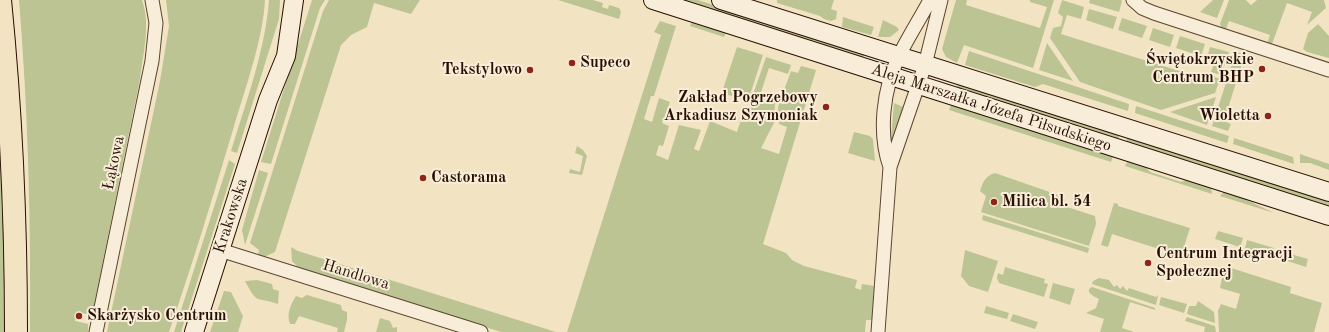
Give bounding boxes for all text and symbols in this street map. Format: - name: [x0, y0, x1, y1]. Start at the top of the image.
- place label: Świętokrzyskie Centrum BHP: [1146, 50, 1254, 88]
- place label: Supeco: [580, 53, 631, 73]
- marker: Supeco: [567, 58, 577, 68]
- place label: Tekstylowo: [442, 60, 522, 80]
- street label: Aleja Marszałka Józefa Piłsudskiego: [868, 60, 1114, 156]
- marker: Świętokrzyskie Centrum BHP: [1257, 64, 1267, 74]
- marker: Tekstylowo: [525, 65, 535, 75]
- place label: Zakład Pogrzebowy Arkadiusz Szymoniak: [664, 88, 818, 126]
- marker: Zakład Pogrzebowy Arkadiusz Szymoniak: [821, 102, 831, 112]
- place label: Wioletta: [1199, 106, 1260, 126]
- marker: Wioletta: [1263, 111, 1273, 121]
- street label: Łąkowa: [99, 134, 129, 192]
- place label: Castorama: [431, 168, 506, 188]
- marker: Castorama: [418, 173, 428, 183]
- street label: Krakowska: [210, 176, 252, 256]
- place label: Milica bl. 54: [1002, 192, 1092, 212]
- marker: Milica bl. 54: [989, 197, 999, 207]
- place label: Centrum Integracji Społecznej: [1156, 244, 1292, 282]
- street label: Handlowa: [320, 256, 392, 294]
- marker: Centrum Integracji Społecznej: [1143, 258, 1153, 268]
- place label: Skarżysko Centrum: [87, 306, 226, 326]
- marker: Skarżysko Centrum: [74, 311, 84, 321]

